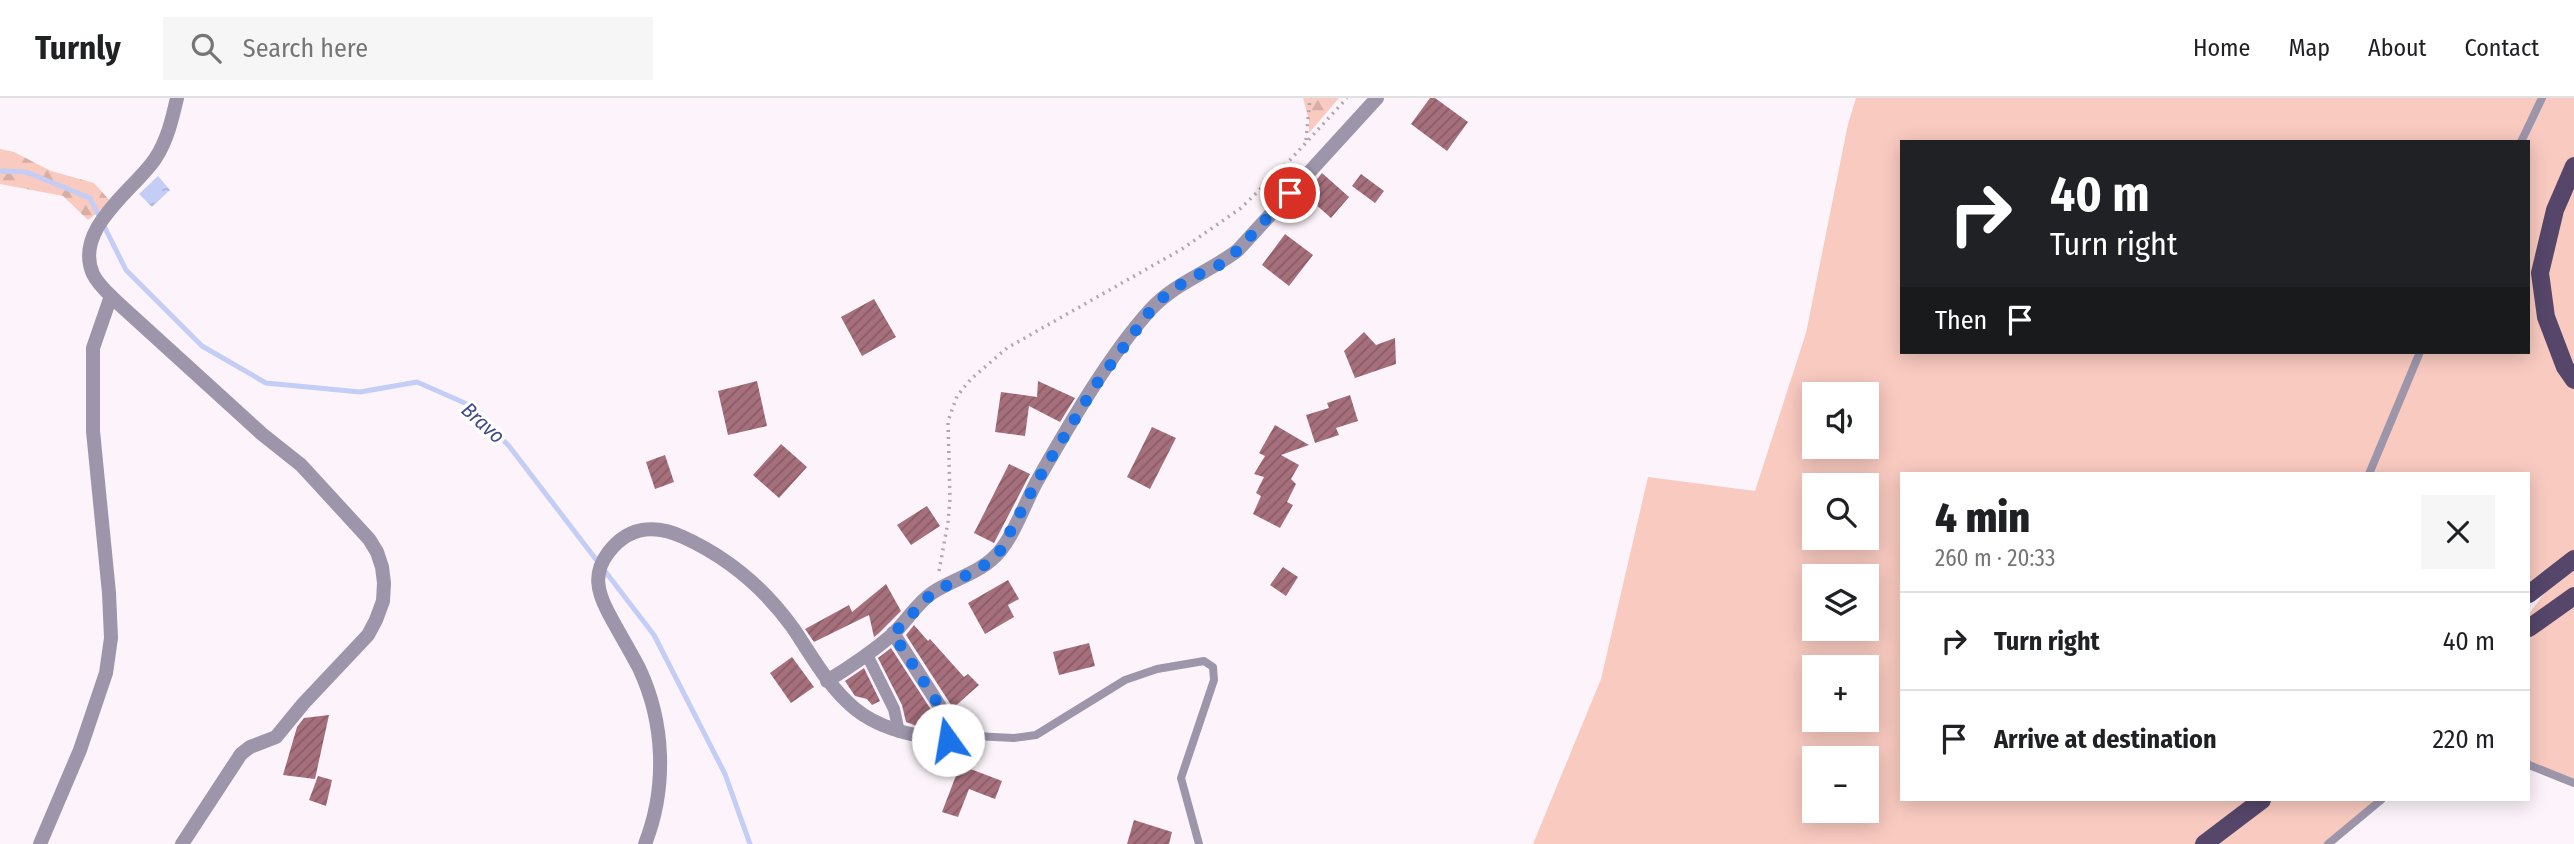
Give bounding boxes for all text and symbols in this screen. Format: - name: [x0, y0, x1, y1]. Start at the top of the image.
- search box: [163, 17, 653, 80]
- text: Turnly: [35, 28, 121, 68]
- icon: search: [187, 29, 225, 67]
- text: Search here: [243, 33, 368, 64]
- text: Home: [2193, 34, 2250, 62]
- text: Map: [2288, 34, 2330, 62]
- text: About: [2368, 34, 2426, 62]
- text: Contact: [2464, 34, 2539, 62]
- pin: [1260, 163, 1320, 223]
- text: 40 m: [2050, 165, 2150, 224]
- icon: right: [1935, 168, 2026, 259]
- icon: arrive: [1271, 174, 1309, 212]
- text: Turn right: [2050, 225, 2177, 263]
- icon: arrive: [2001, 301, 2039, 339]
- text: Then: [1935, 305, 1987, 336]
- map controls: [1802, 382, 1879, 823]
- button: sound: [1802, 382, 1879, 459]
- water label: Bravo: [456, 397, 510, 449]
- button: search: [1802, 473, 1879, 550]
- text: 4 min: [1935, 493, 2030, 543]
- button: close: [2421, 495, 2495, 569]
- text: 260 m · 20:33: [1935, 544, 2055, 572]
- button: layers: [1802, 564, 1879, 641]
- icon: right: [1935, 622, 1973, 660]
- text: Turn right: [1994, 626, 2100, 657]
- text: 40 m: [2443, 626, 2495, 657]
- button: +: [1802, 655, 1879, 732]
- position arrow: [911, 703, 985, 777]
- icon: arrive: [1935, 720, 1973, 758]
- text: Arrive at destination: [1994, 724, 2217, 755]
- text: 220 m: [2432, 724, 2495, 755]
- button: −: [1802, 746, 1879, 823]

